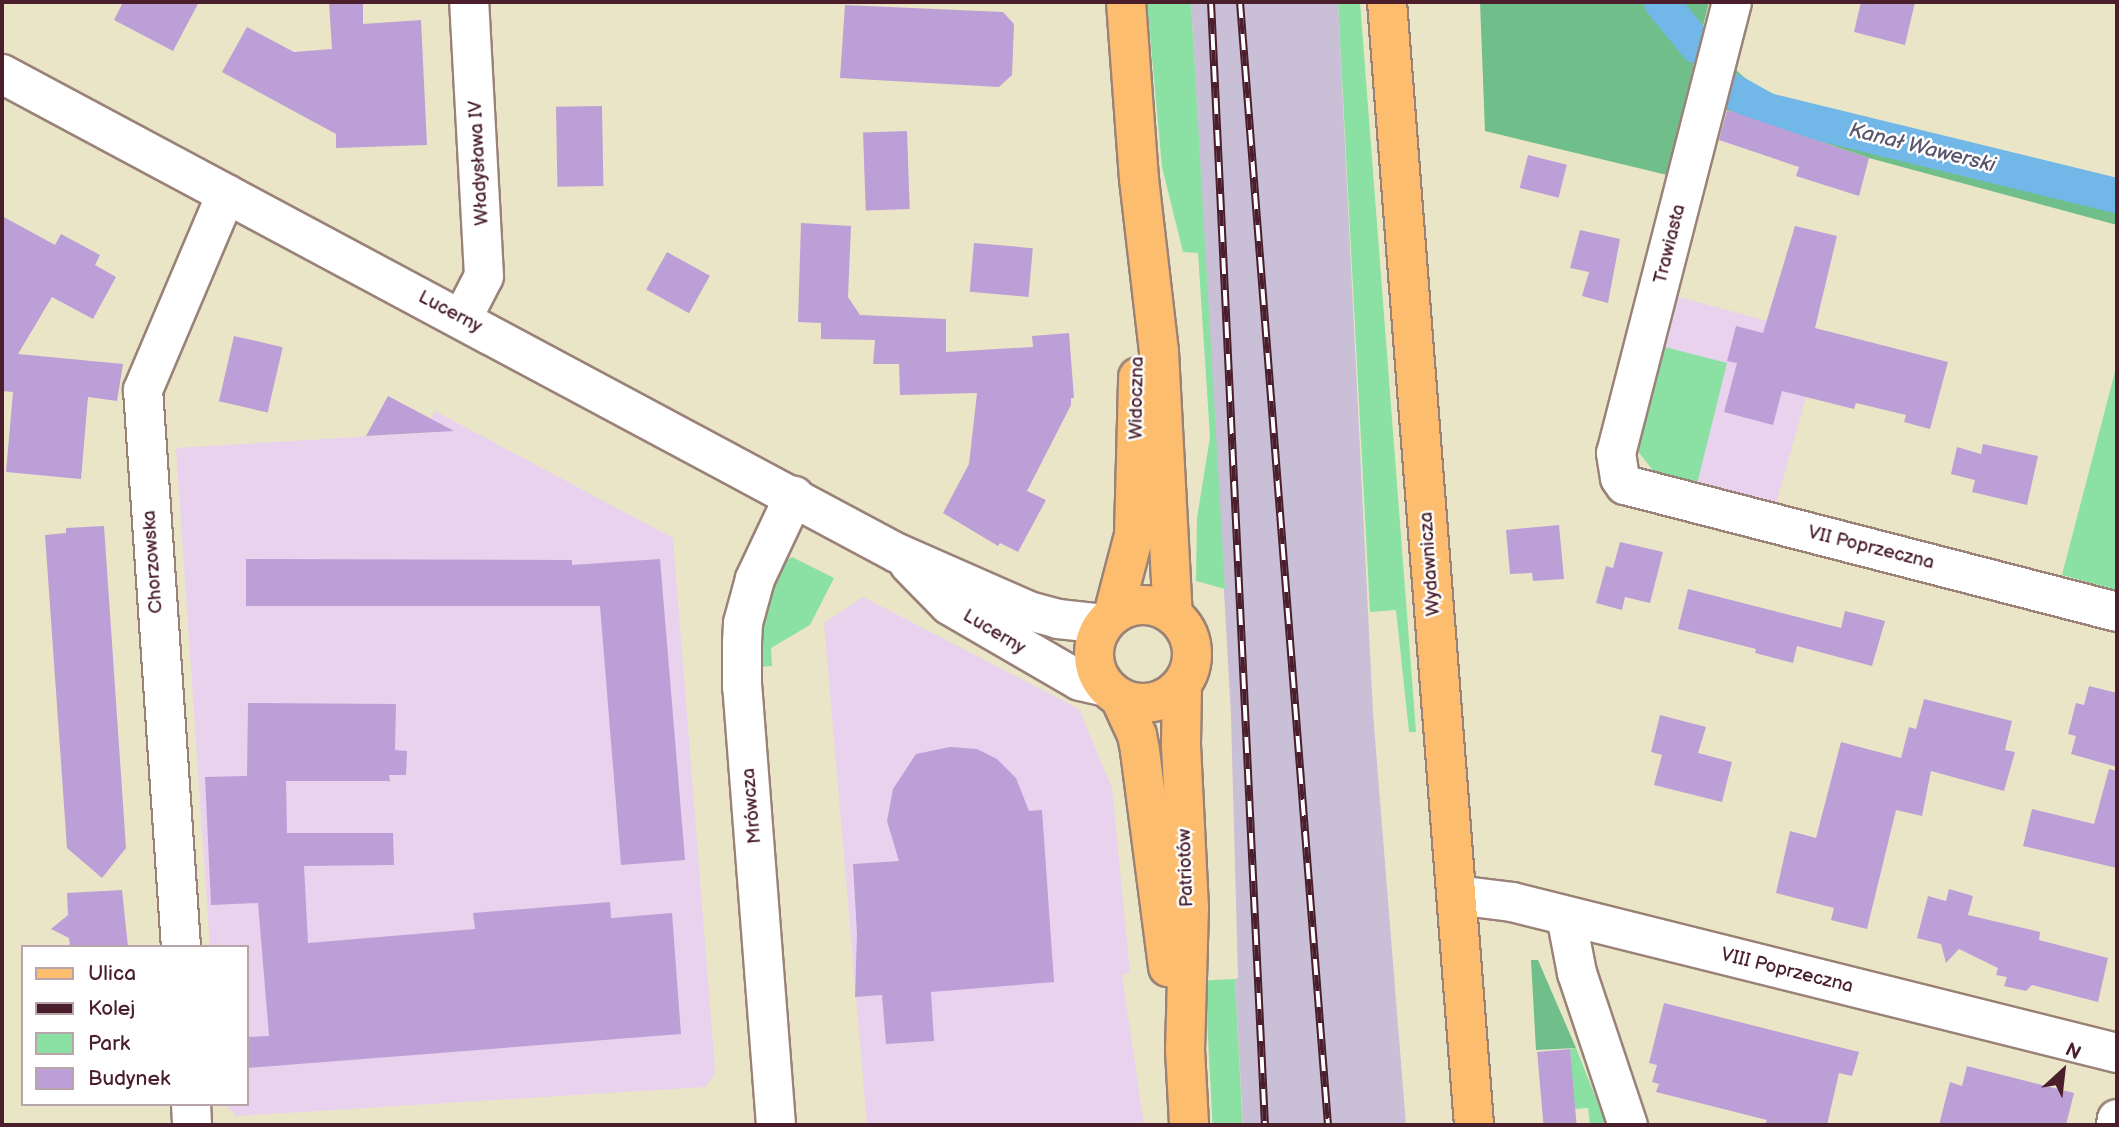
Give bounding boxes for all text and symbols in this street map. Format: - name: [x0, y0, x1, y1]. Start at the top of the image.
- street label: Władysława IV: [464, 100, 494, 226]
- water label: Kanał Wawerski: [1846, 118, 1998, 178]
- street label: Trawiasta: [1649, 202, 1691, 286]
- street label: Lucerny: [414, 286, 486, 338]
- street label: Widoczna: [1125, 356, 1149, 440]
- street label: Chorzowska: [138, 510, 168, 614]
- street label: Wydawnicza: [1415, 511, 1445, 617]
- street label: VII Poprzeczna: [1805, 521, 1937, 575]
- street label: Lucerny: [959, 604, 1029, 660]
- street label: Mrówcza: [737, 767, 767, 845]
- street label: Patriotów: [1173, 828, 1199, 908]
- street label: VIII Poprzeczna: [1719, 944, 1855, 998]
- legend: [21, 945, 248, 1106]
- text: Ulica: [88, 961, 136, 986]
- text: Kolej: [88, 996, 135, 1021]
- text: Park: [88, 1031, 130, 1056]
- north arrow: [2028, 1036, 2098, 1106]
- text: N: [2061, 1038, 2084, 1065]
- text: Budynek: [88, 1066, 170, 1091]

